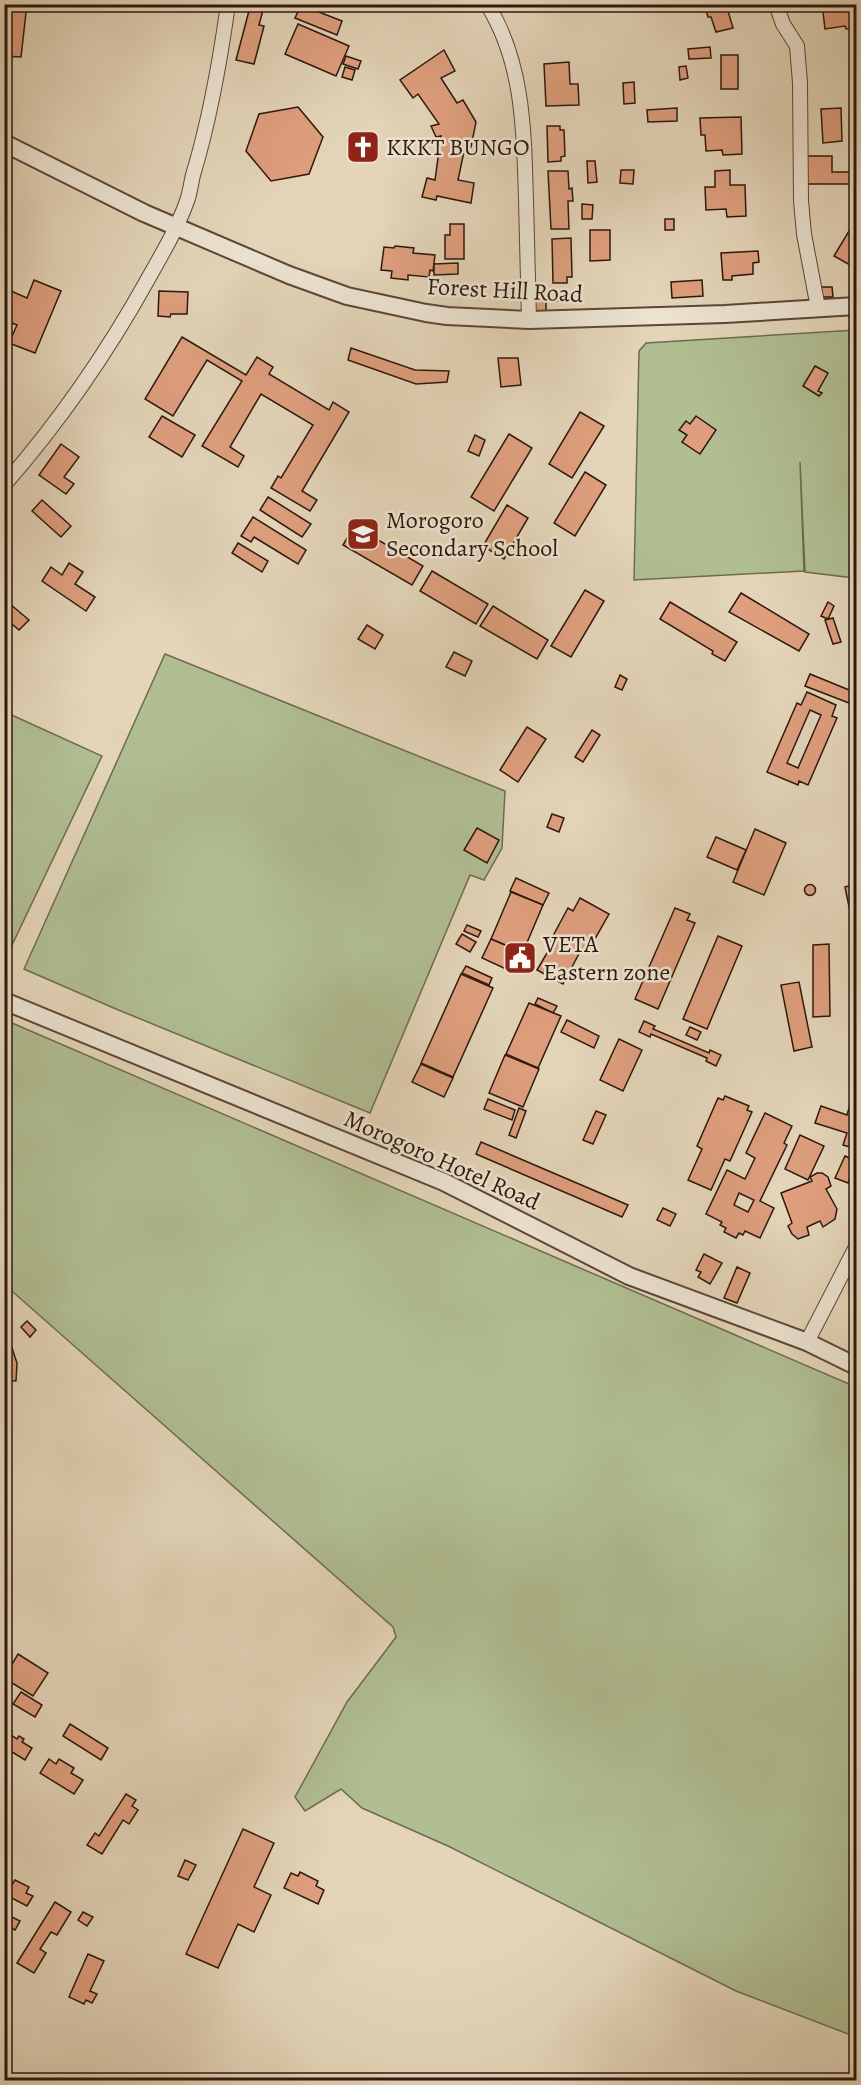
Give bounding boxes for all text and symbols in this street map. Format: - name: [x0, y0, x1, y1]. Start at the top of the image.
- church icon: KKKT BUNGO: [345, 129, 381, 165]
- place label: KKKT BUNGO: [386, 131, 530, 163]
- street label: Forest Hill Road: [426, 270, 584, 310]
- place label: Morogoro Secondary School: [386, 504, 558, 564]
- school or university icon: Morogoro Secondary School: [345, 516, 381, 552]
- place label: VETA Eastern zone: [542, 928, 670, 988]
- public building icon: VETA Eastern zone: [502, 940, 538, 976]
- street label: Morogoro Hotel Road: [339, 1102, 545, 1218]

